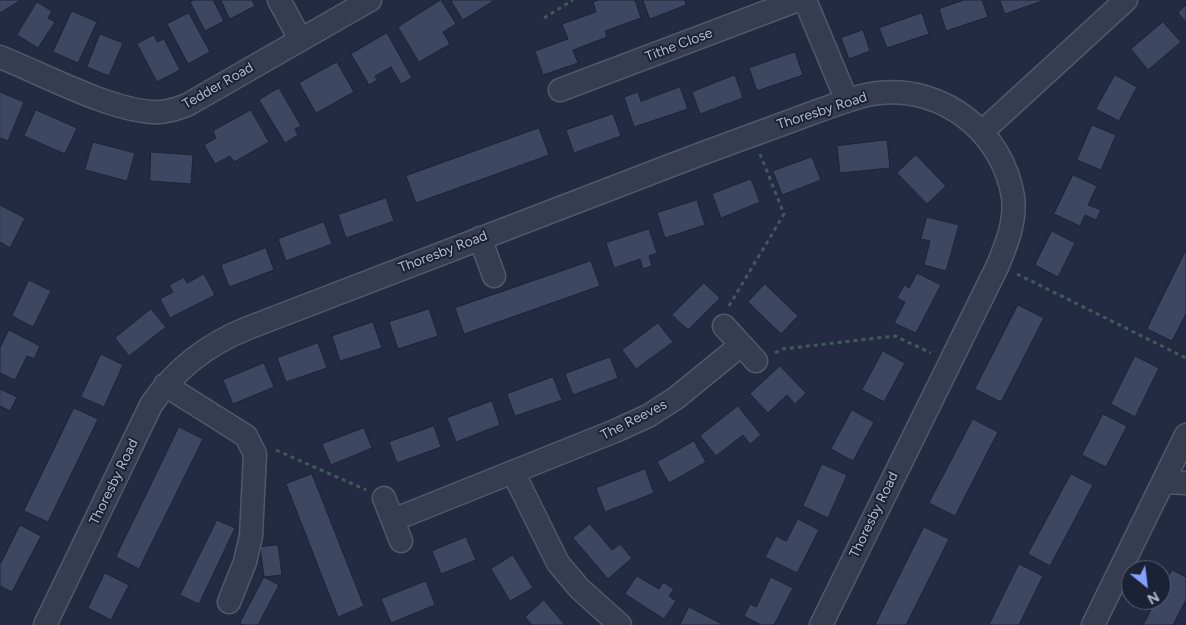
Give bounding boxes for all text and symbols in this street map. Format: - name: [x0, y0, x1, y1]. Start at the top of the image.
- street label: Tithe Close: [643, 24, 715, 66]
- street label: Tedder Road: [180, 59, 256, 113]
- street label: Thoresby Road: [775, 89, 869, 133]
- street label: Thoresby Road: [396, 227, 490, 277]
- street label: The Reeves: [598, 396, 670, 444]
- street label: Thoresby Road: [86, 436, 142, 528]
- street label: Thoresby Road: [846, 469, 902, 561]
- north arrow: [1121, 560, 1171, 610]
- text: N: [1144, 588, 1162, 608]

